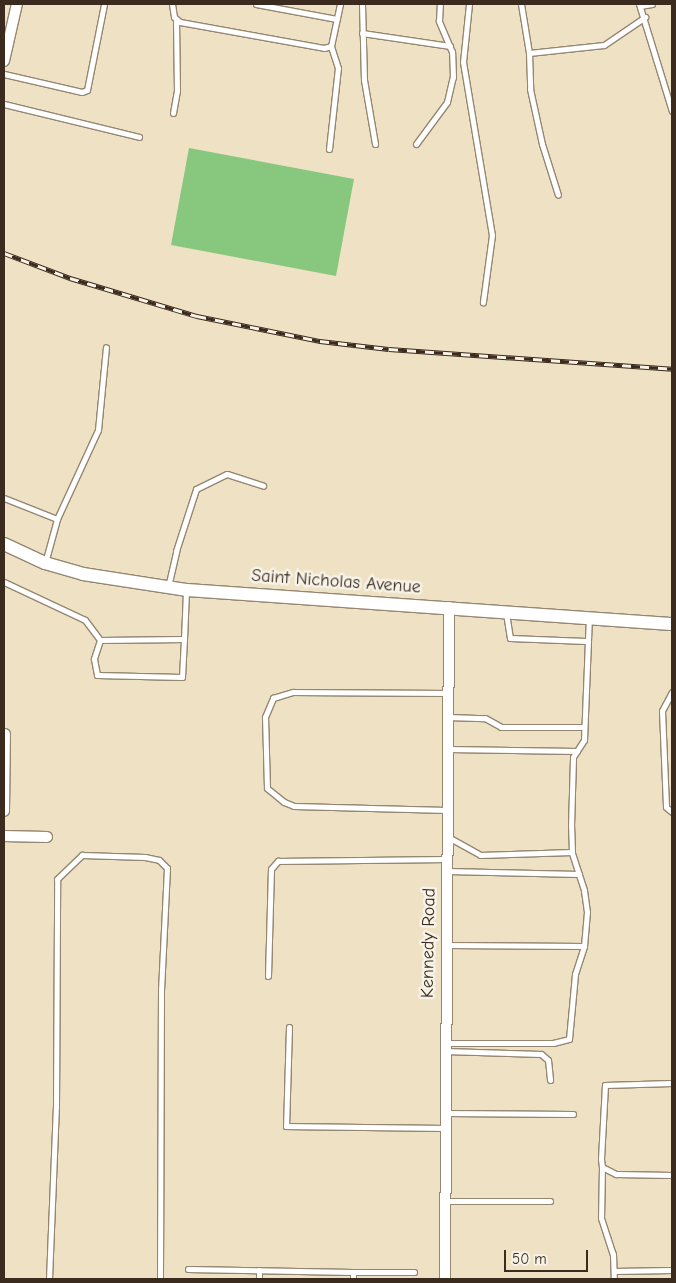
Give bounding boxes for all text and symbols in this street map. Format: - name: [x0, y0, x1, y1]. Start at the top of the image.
- street label: Saint Nicholas Avenue: [251, 565, 421, 599]
- street label: Kennedy Road: [417, 888, 441, 998]
- scale bar: [506, 1240, 590, 1272]
- text: 50 m: [512, 1250, 547, 1268]

